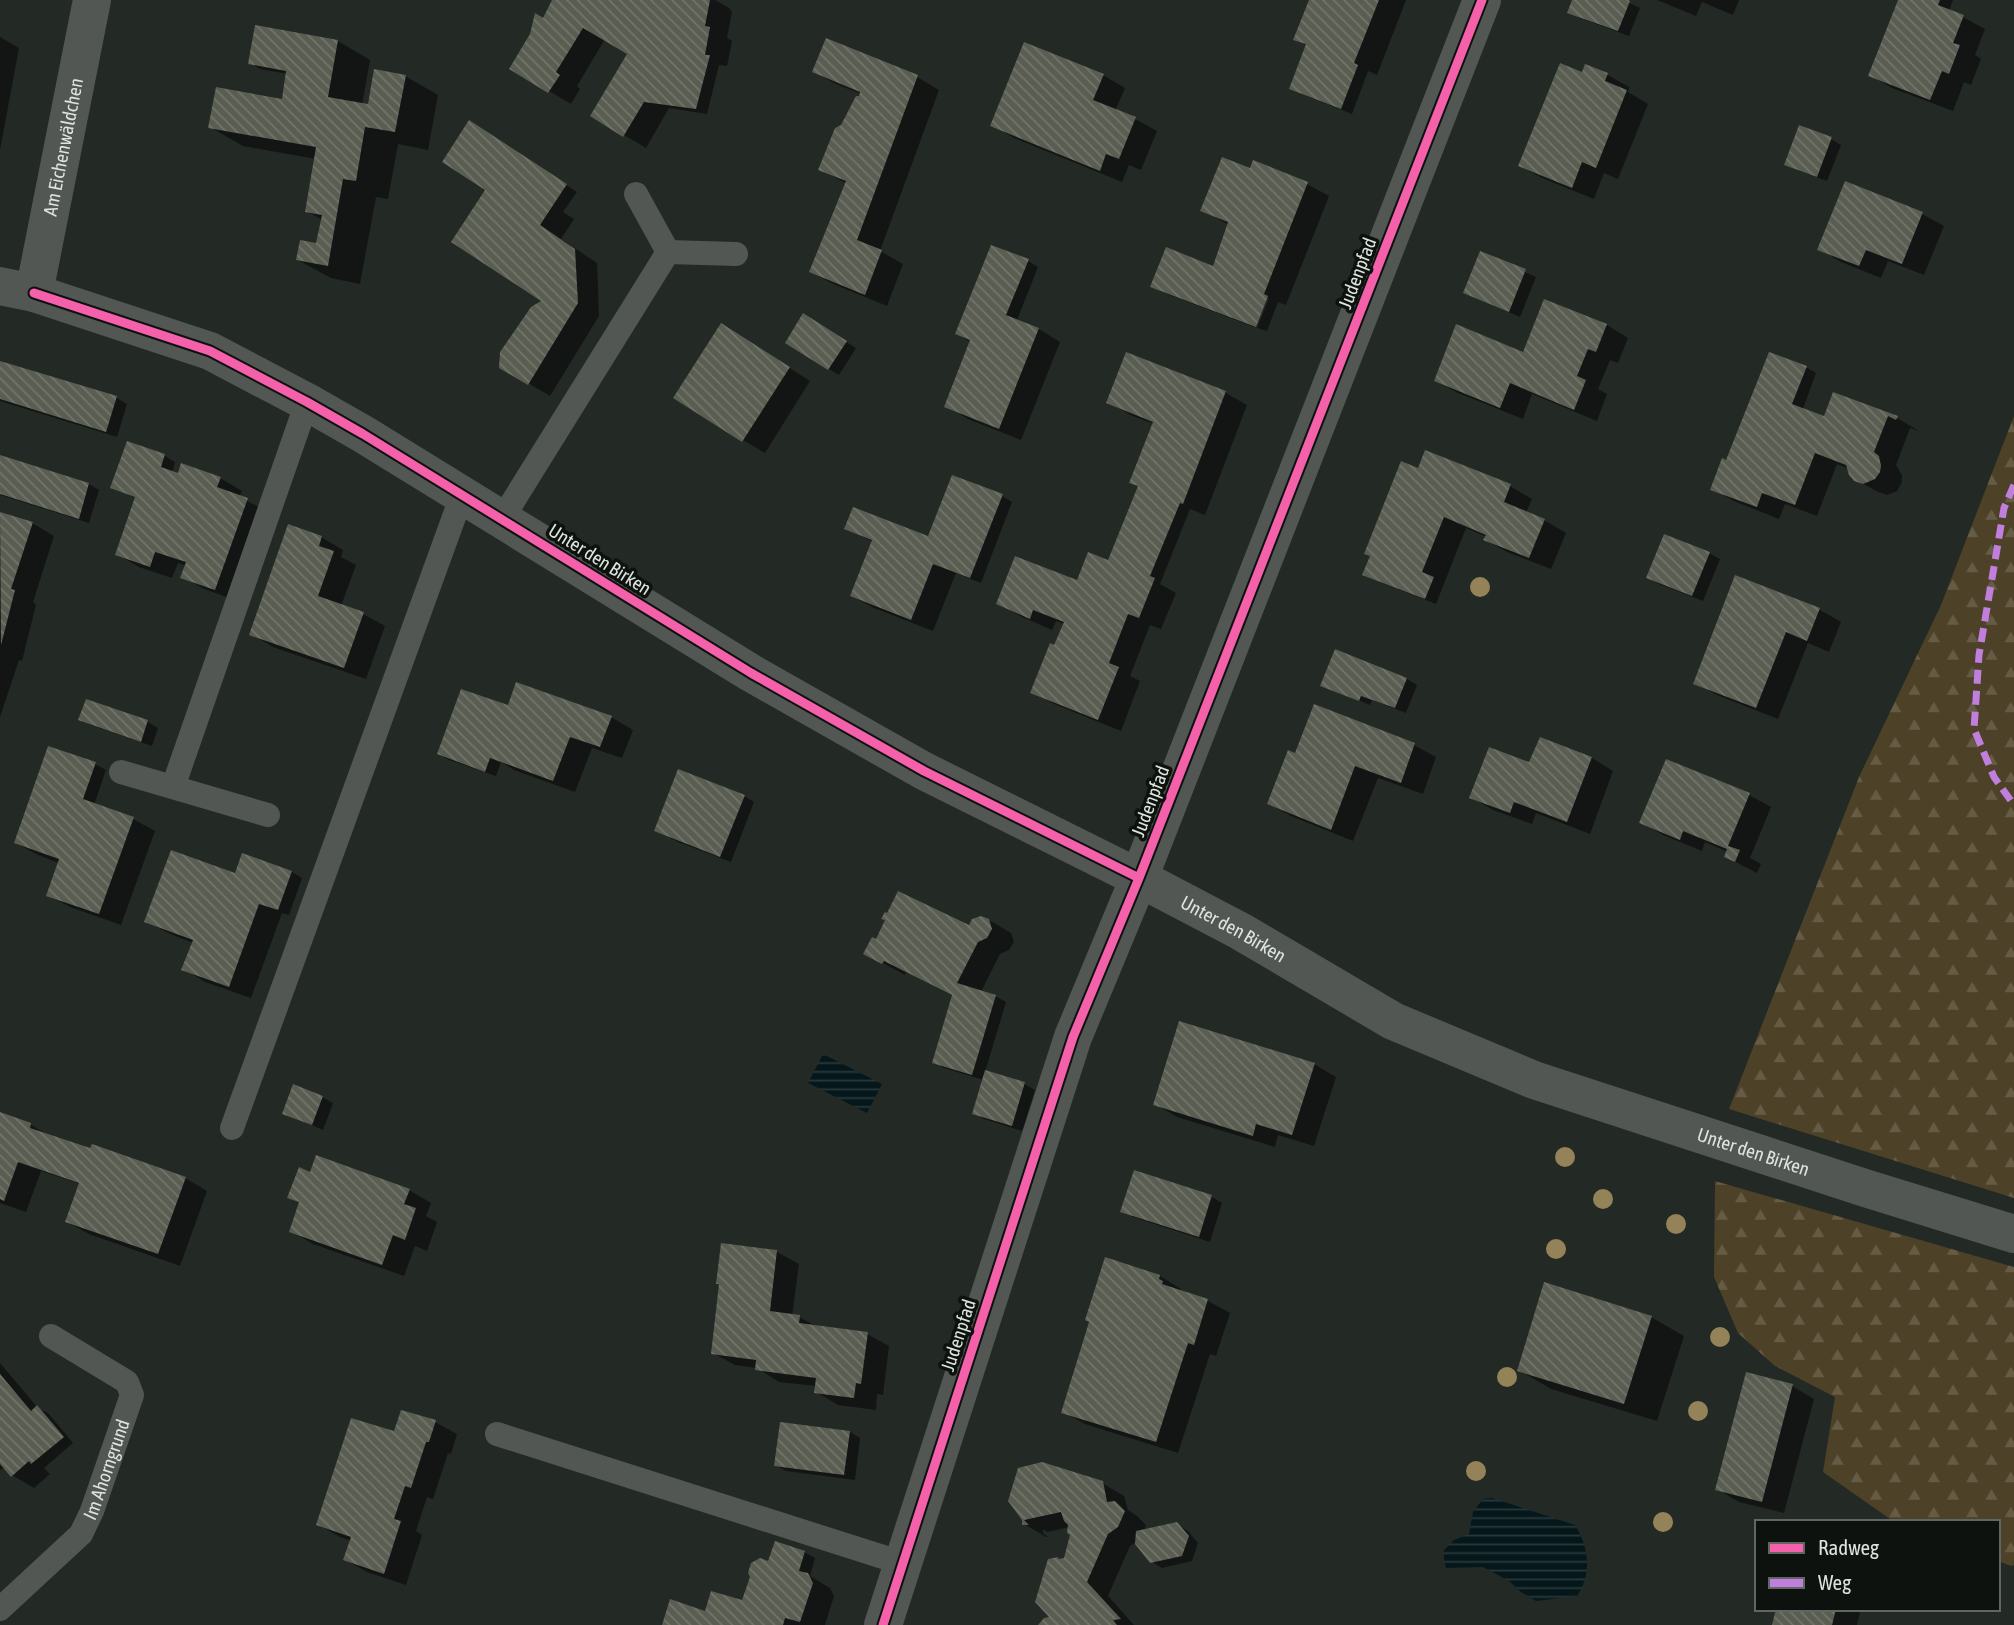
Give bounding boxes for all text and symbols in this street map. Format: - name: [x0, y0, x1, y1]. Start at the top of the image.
- street label: Am Eichenwäldchen: [39, 76, 87, 218]
- street label: Judenpfad: [1333, 234, 1381, 312]
- street label: Unter den Birken: [545, 519, 655, 599]
- street label: Judenpfad: [1126, 762, 1174, 840]
- street label: Unter den Birken: [1177, 891, 1290, 967]
- street label: Unter den Birken: [1694, 1123, 1812, 1180]
- street label: Judenpfad: [936, 1296, 980, 1374]
- street label: Im Ahorngrund: [79, 1416, 134, 1523]
- legend: [1755, 1520, 2000, 1611]
- text: Radweg: [1818, 1535, 1879, 1559]
- text: Weg: [1818, 1570, 1851, 1594]

